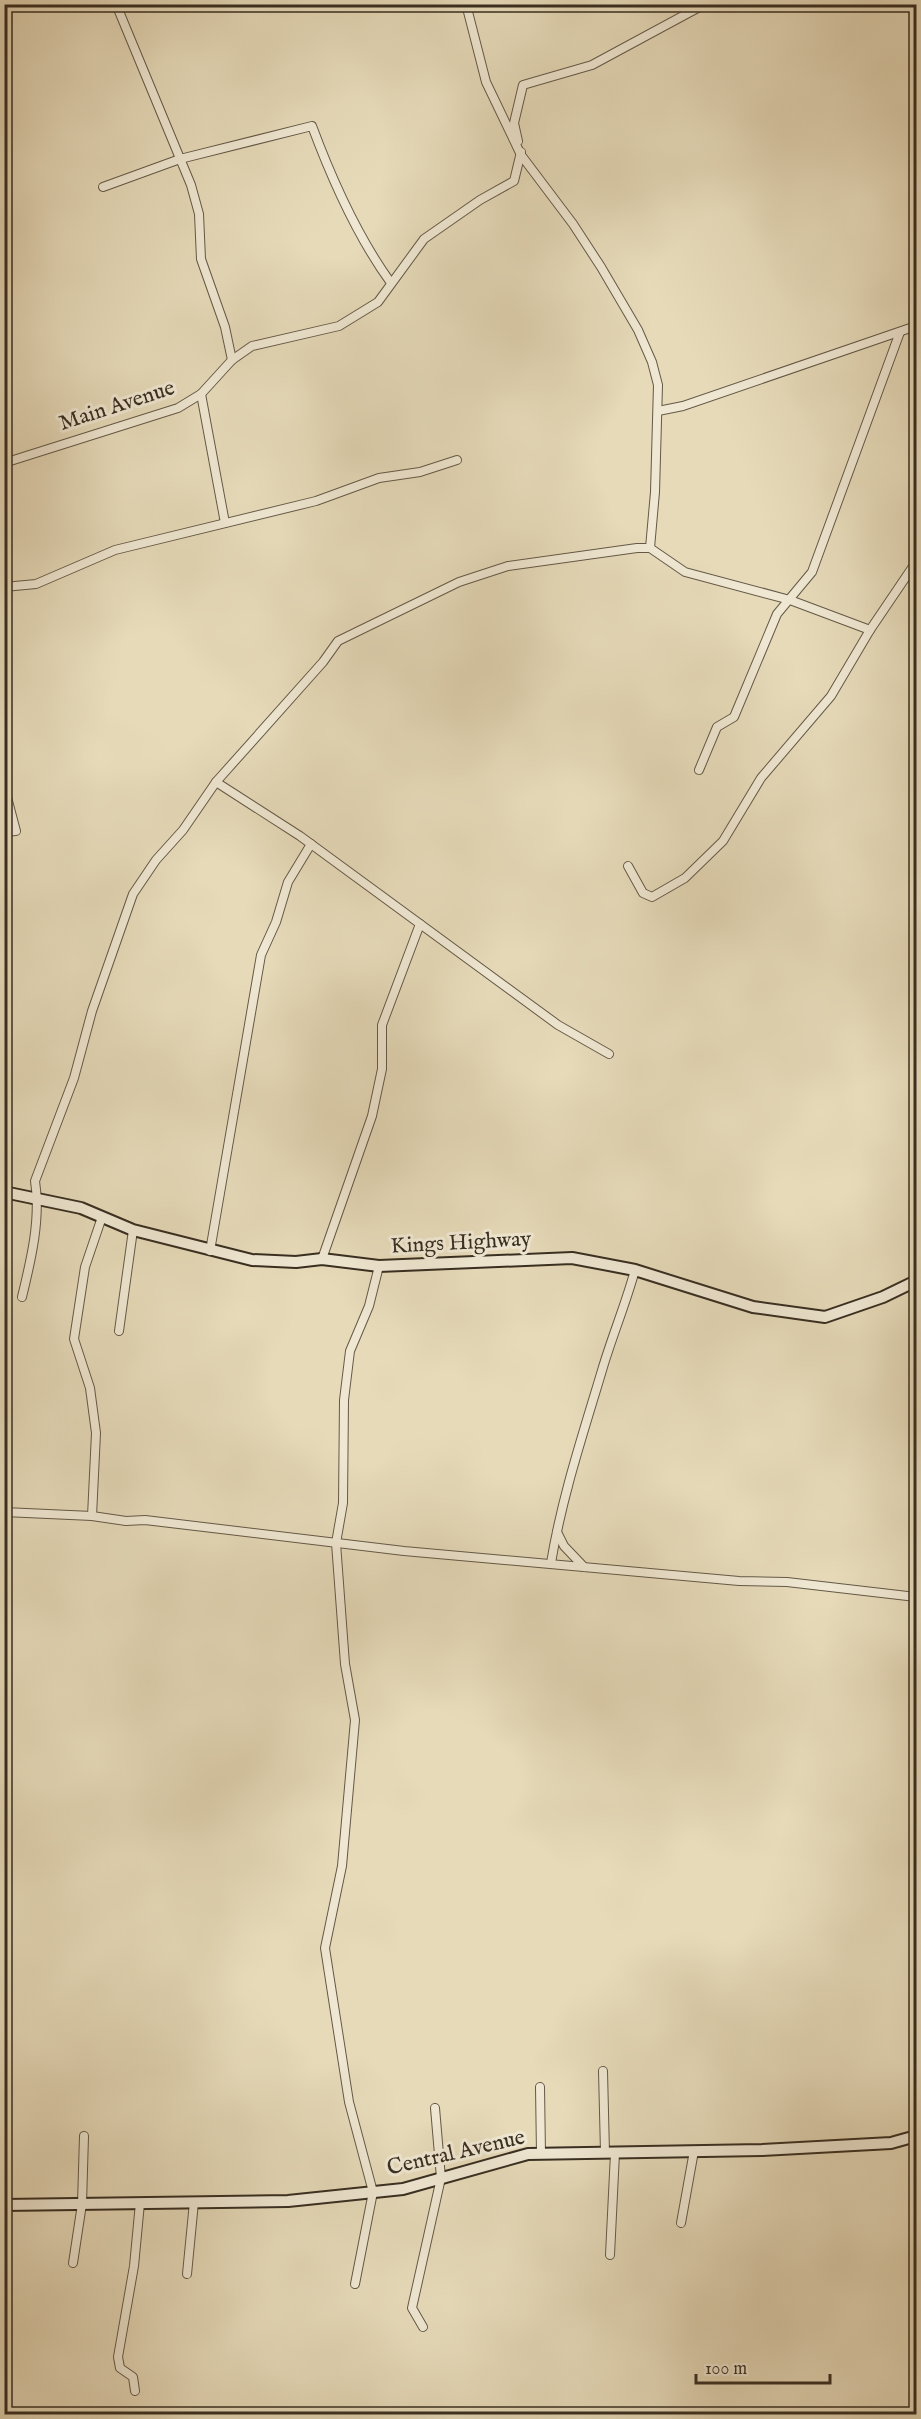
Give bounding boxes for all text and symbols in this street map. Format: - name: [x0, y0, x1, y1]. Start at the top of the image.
- street label: Main Avenue: [56, 374, 178, 438]
- street label: Kings Highway: [390, 1225, 532, 1261]
- street label: Central Avenue: [384, 2124, 528, 2182]
- scale bar: [696, 2347, 830, 2385]
- text: 100 m: [705, 2358, 747, 2381]

